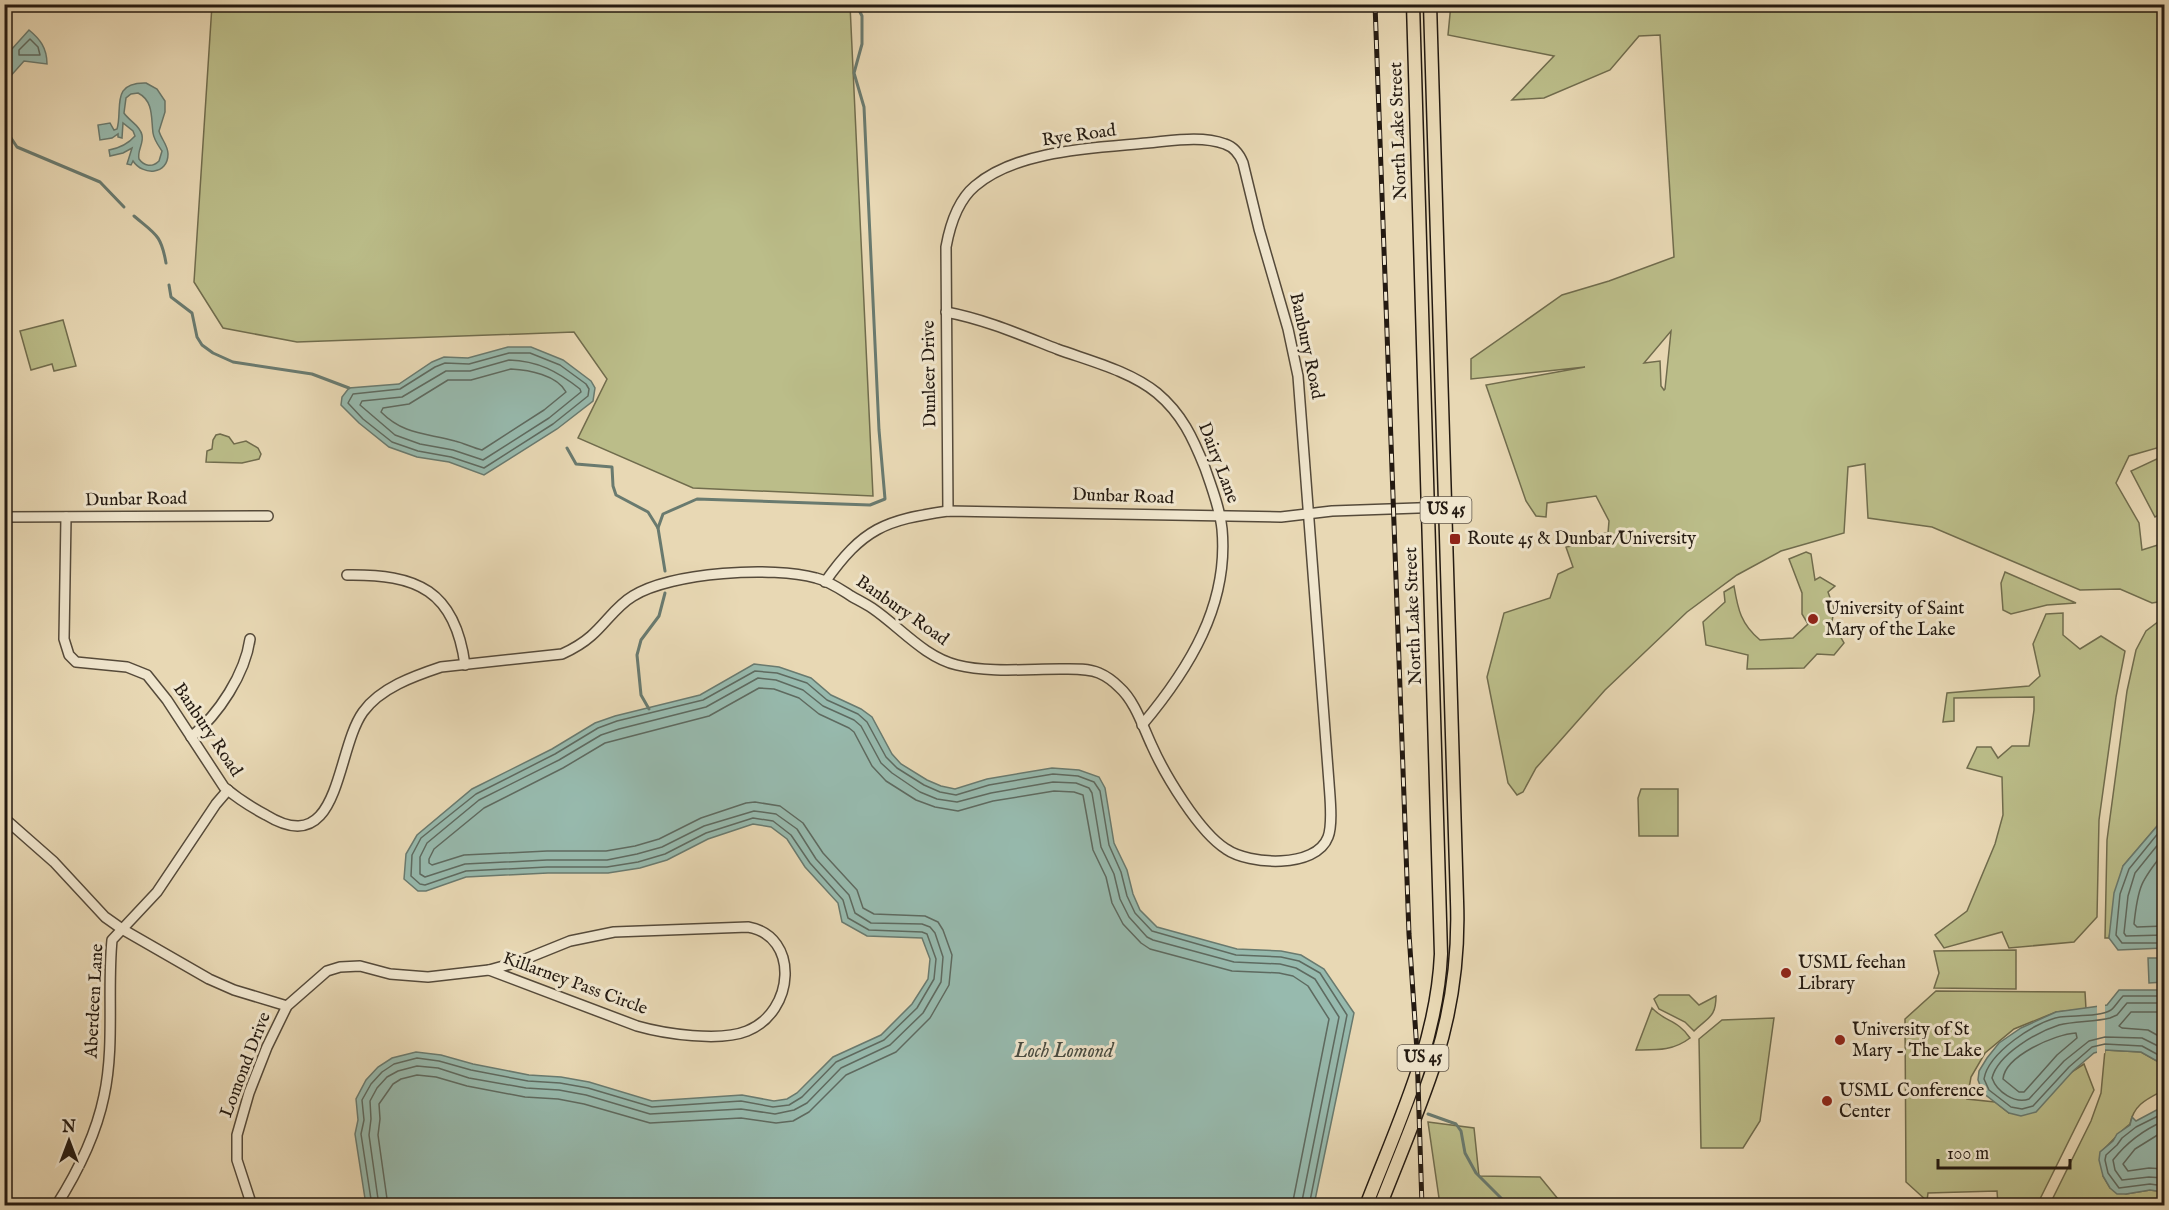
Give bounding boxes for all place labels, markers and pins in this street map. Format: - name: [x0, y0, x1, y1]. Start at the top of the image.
- place label: Route 45 & Dunbar/University: [1467, 528, 1696, 551]
- marker: Route 45 & Dunbar/University: [1448, 532, 1462, 546]
- place label: University of Saint Mary of the Lake: [1825, 598, 1965, 642]
- marker: University of Saint Mary of the Lake: [1806, 612, 1820, 626]
- place label: USML feehan Library: [1798, 952, 1906, 996]
- marker: USML feehan Library: [1779, 966, 1793, 980]
- place label: University of St Mary - The Lake: [1852, 1019, 1982, 1063]
- marker: University of St Mary - The Lake: [1833, 1033, 1847, 1047]
- place label: USML Conference Center: [1839, 1080, 1984, 1124]
- marker: USML Conference Center: [1820, 1094, 1834, 1108]

